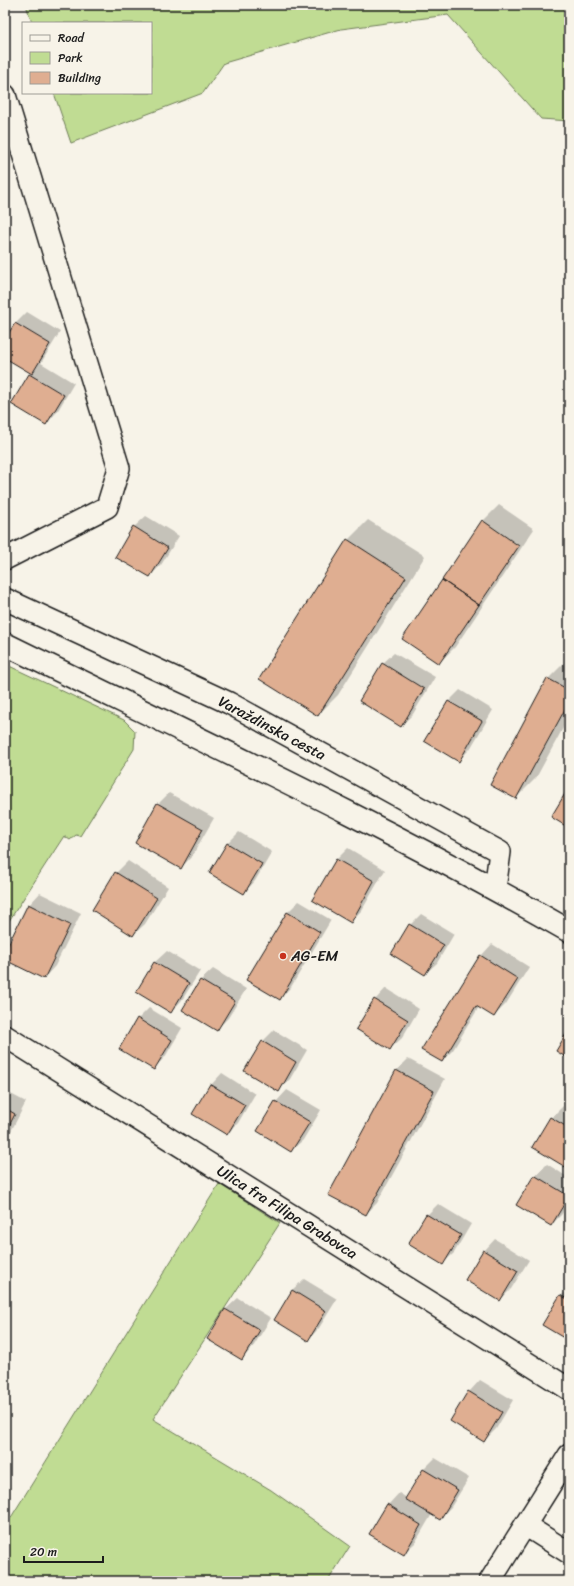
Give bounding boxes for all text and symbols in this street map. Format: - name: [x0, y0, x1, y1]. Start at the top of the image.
- legend: [22, 22, 152, 94]
- text: Road: [58, 27, 85, 49]
- text: Park: [58, 47, 83, 69]
- text: Building: [58, 67, 101, 89]
- street label: Varaždinska cesta: [213, 689, 331, 768]
- place label: AG-EM: [290, 943, 338, 969]
- marker: AG-EM: [278, 951, 288, 961]
- street label: Ulica fra Filipa Grabovca: [211, 1158, 363, 1266]
- scale bar: [24, 1538, 103, 1564]
- text: 20 m: [30, 1541, 57, 1563]

